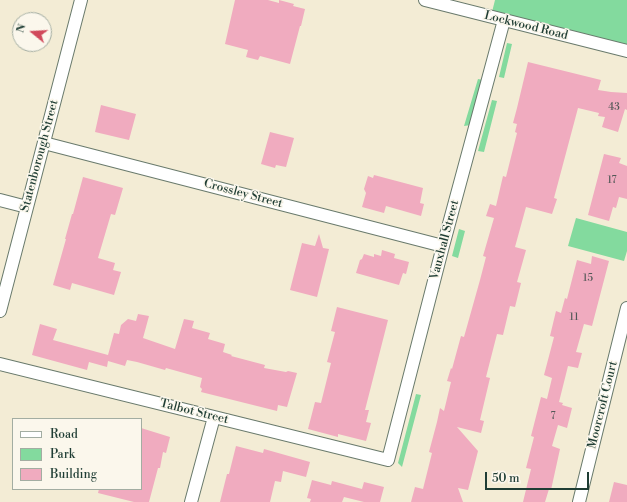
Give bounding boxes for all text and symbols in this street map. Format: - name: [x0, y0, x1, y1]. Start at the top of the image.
- street label: Lockwood Road: [483, 9, 569, 43]
- north arrow: [12, 12, 52, 52]
- text: N: [14, 22, 30, 35]
- street label: Statenborough Street: [18, 98, 62, 214]
- house number: 43: [608, 102, 620, 114]
- house number: 17: [608, 175, 616, 187]
- street label: Crossley Street: [202, 177, 284, 211]
- street label: Vauxhall Street: [427, 199, 463, 281]
- house number: 15: [583, 273, 593, 285]
- house number: 11: [570, 312, 578, 324]
- street label: Moorcroft Court: [585, 360, 621, 450]
- street label: Talbot Street: [158, 397, 230, 427]
- house number: 7: [550, 411, 556, 423]
- legend: [12, 418, 142, 490]
- text: Road: [50, 427, 78, 442]
- text: Park: [50, 447, 75, 462]
- scale bar: [487, 464, 591, 490]
- text: Building: [50, 467, 97, 482]
- text: 50 m: [492, 471, 520, 486]

